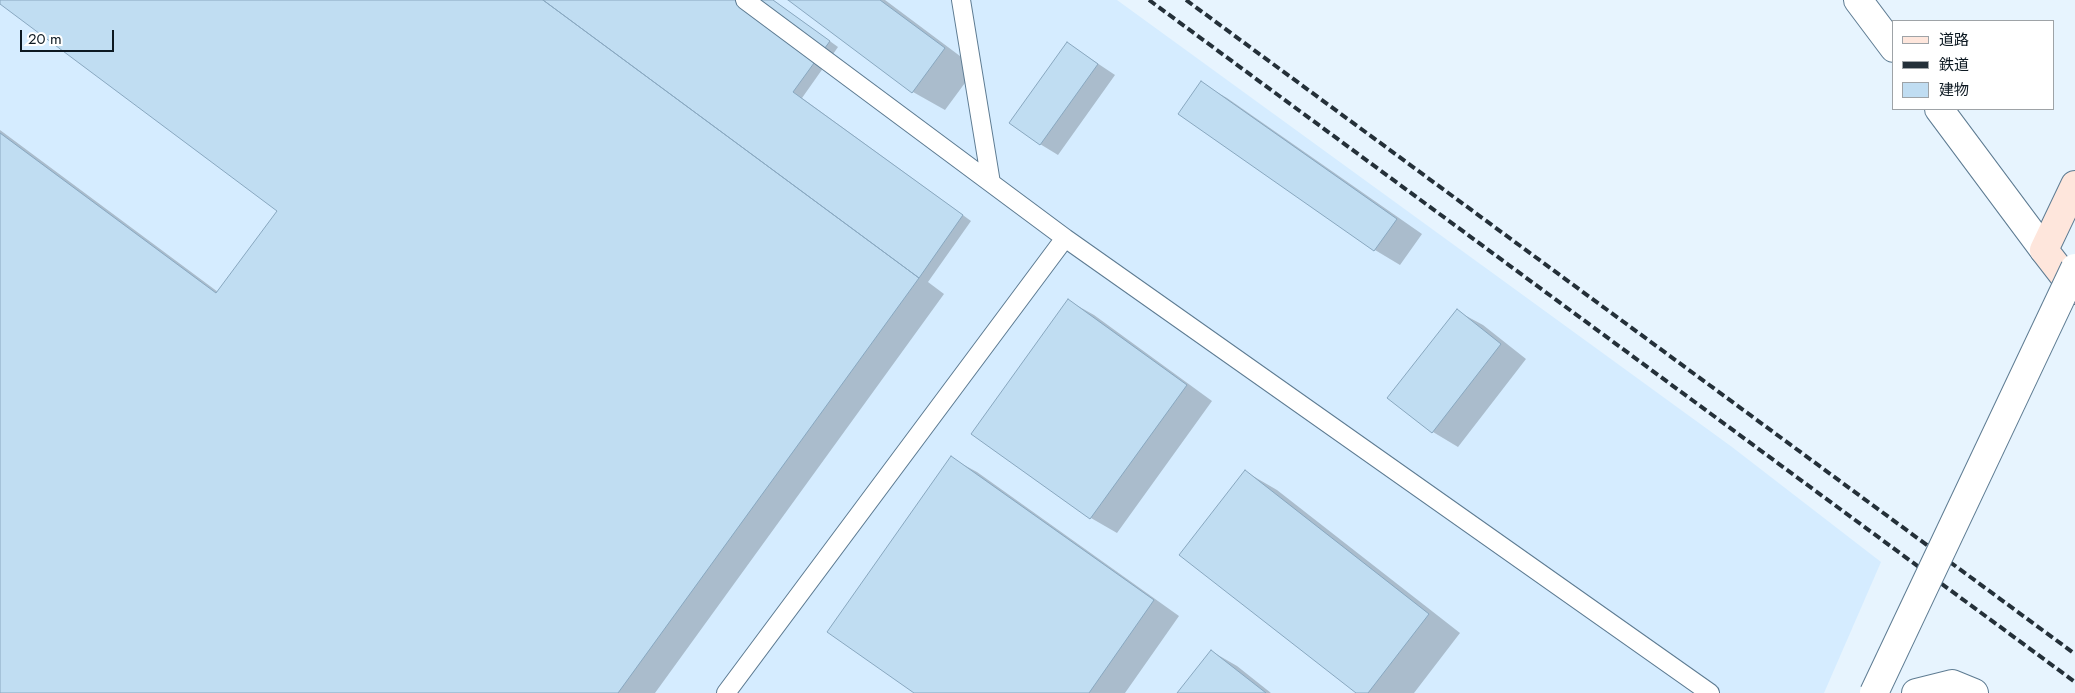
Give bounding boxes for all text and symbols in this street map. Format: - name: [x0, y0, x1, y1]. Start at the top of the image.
- scale bar: [22, 20, 116, 52]
- legend: [1892, 20, 2055, 110]
- text: 20 m: [28, 28, 62, 50]
- text: 道路: [1939, 29, 1969, 51]
- text: 鉄道: [1939, 54, 1969, 76]
- text: 建物: [1939, 79, 1969, 101]

